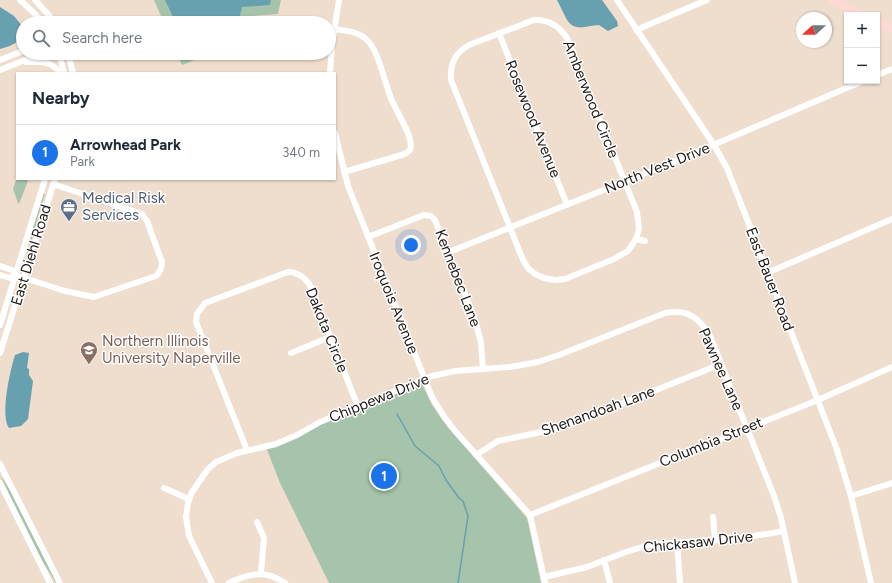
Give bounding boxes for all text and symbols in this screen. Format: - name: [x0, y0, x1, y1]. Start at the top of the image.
- north arrow: [796, 12, 832, 48]
- map controls: [844, 12, 880, 84]
- button: +: [844, 12, 880, 48]
- search box: [16, 16, 336, 60]
- icon: search: [30, 27, 52, 49]
- text: Search here: [62, 29, 142, 47]
- street label: Amberwood Circle: [559, 37, 623, 161]
- button: −: [844, 48, 880, 84]
- street label: Rosewood Avenue: [501, 58, 565, 180]
- text: Nearby: [32, 88, 90, 108]
- text: Arrowhead Park: [70, 136, 181, 154]
- street label: North Vest Drive: [602, 139, 712, 197]
- text: 1: [42, 145, 48, 160]
- text: 340 m: [282, 145, 320, 160]
- text: Park: [70, 154, 95, 169]
- place label: Medical Risk Services: [82, 189, 166, 224]
- office icon: Medical Risk Services: [59, 197, 79, 222]
- street label: East Diehl Road: [7, 202, 55, 308]
- street label: East Bauer Road: [742, 225, 798, 333]
- street label: Kennebec Lane: [431, 227, 485, 329]
- your location: [401, 235, 421, 255]
- street label: Iroquois Avenue: [365, 249, 423, 357]
- street label: Dakota Circle: [302, 285, 352, 375]
- street label: Pawnee Lane: [695, 325, 747, 413]
- place label: Northern Illinois University Naperville: [102, 332, 241, 367]
- school or university icon: Northern Illinois University Naperville: [79, 340, 99, 365]
- street label: Chippewa Drive: [326, 370, 432, 426]
- street label: Shenandoah Lane: [539, 382, 657, 440]
- street label: Columbia Street: [657, 413, 765, 471]
- pin: 1: [371, 461, 397, 491]
- street label: Chickasaw Drive: [642, 527, 754, 557]

